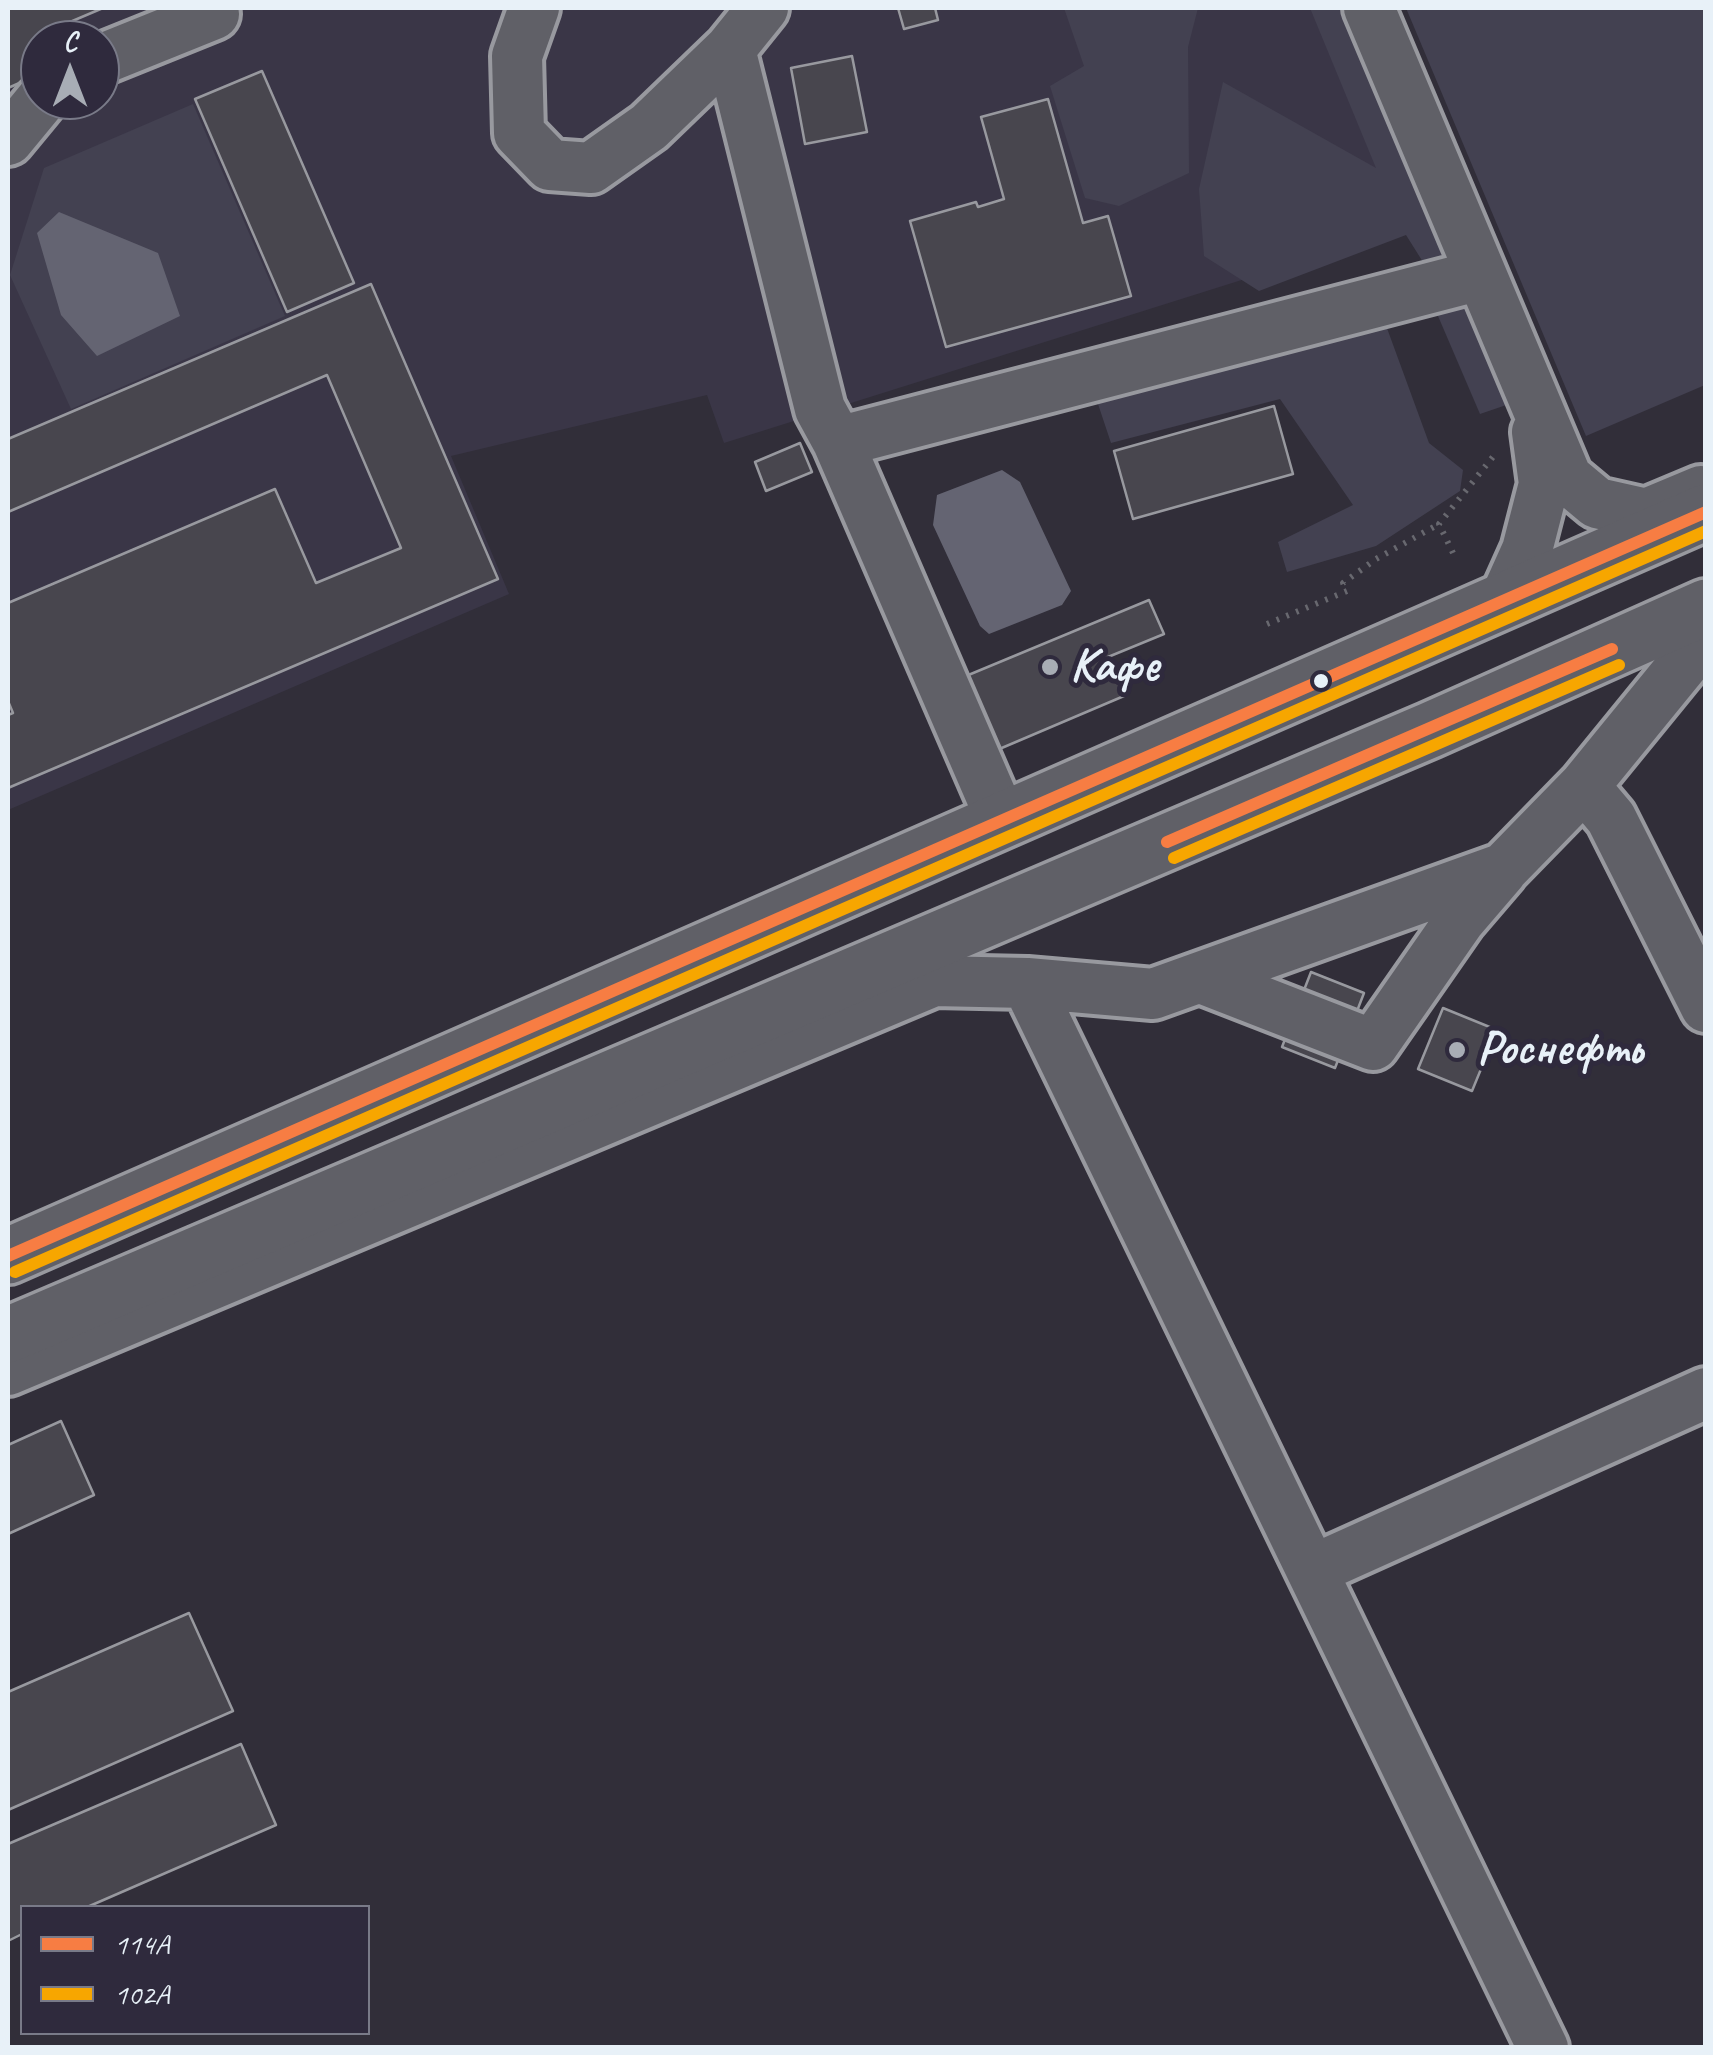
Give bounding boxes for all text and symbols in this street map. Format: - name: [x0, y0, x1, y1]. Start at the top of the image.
- north arrow: [20, 20, 120, 120]
- text: С: [63, 24, 77, 59]
- place label: Кафе: [1070, 638, 1159, 696]
- marker: Кафе: [1039, 656, 1061, 678]
- unlabelled marker: [1311, 671, 1331, 691]
- place label: Роснефть: [1477, 1021, 1642, 1079]
- marker: Роснефть: [1446, 1039, 1468, 1061]
- legend: [20, 1905, 370, 2035]
- text: 114А: [114, 1925, 170, 1963]
- text: 102А: [114, 1975, 170, 2013]

